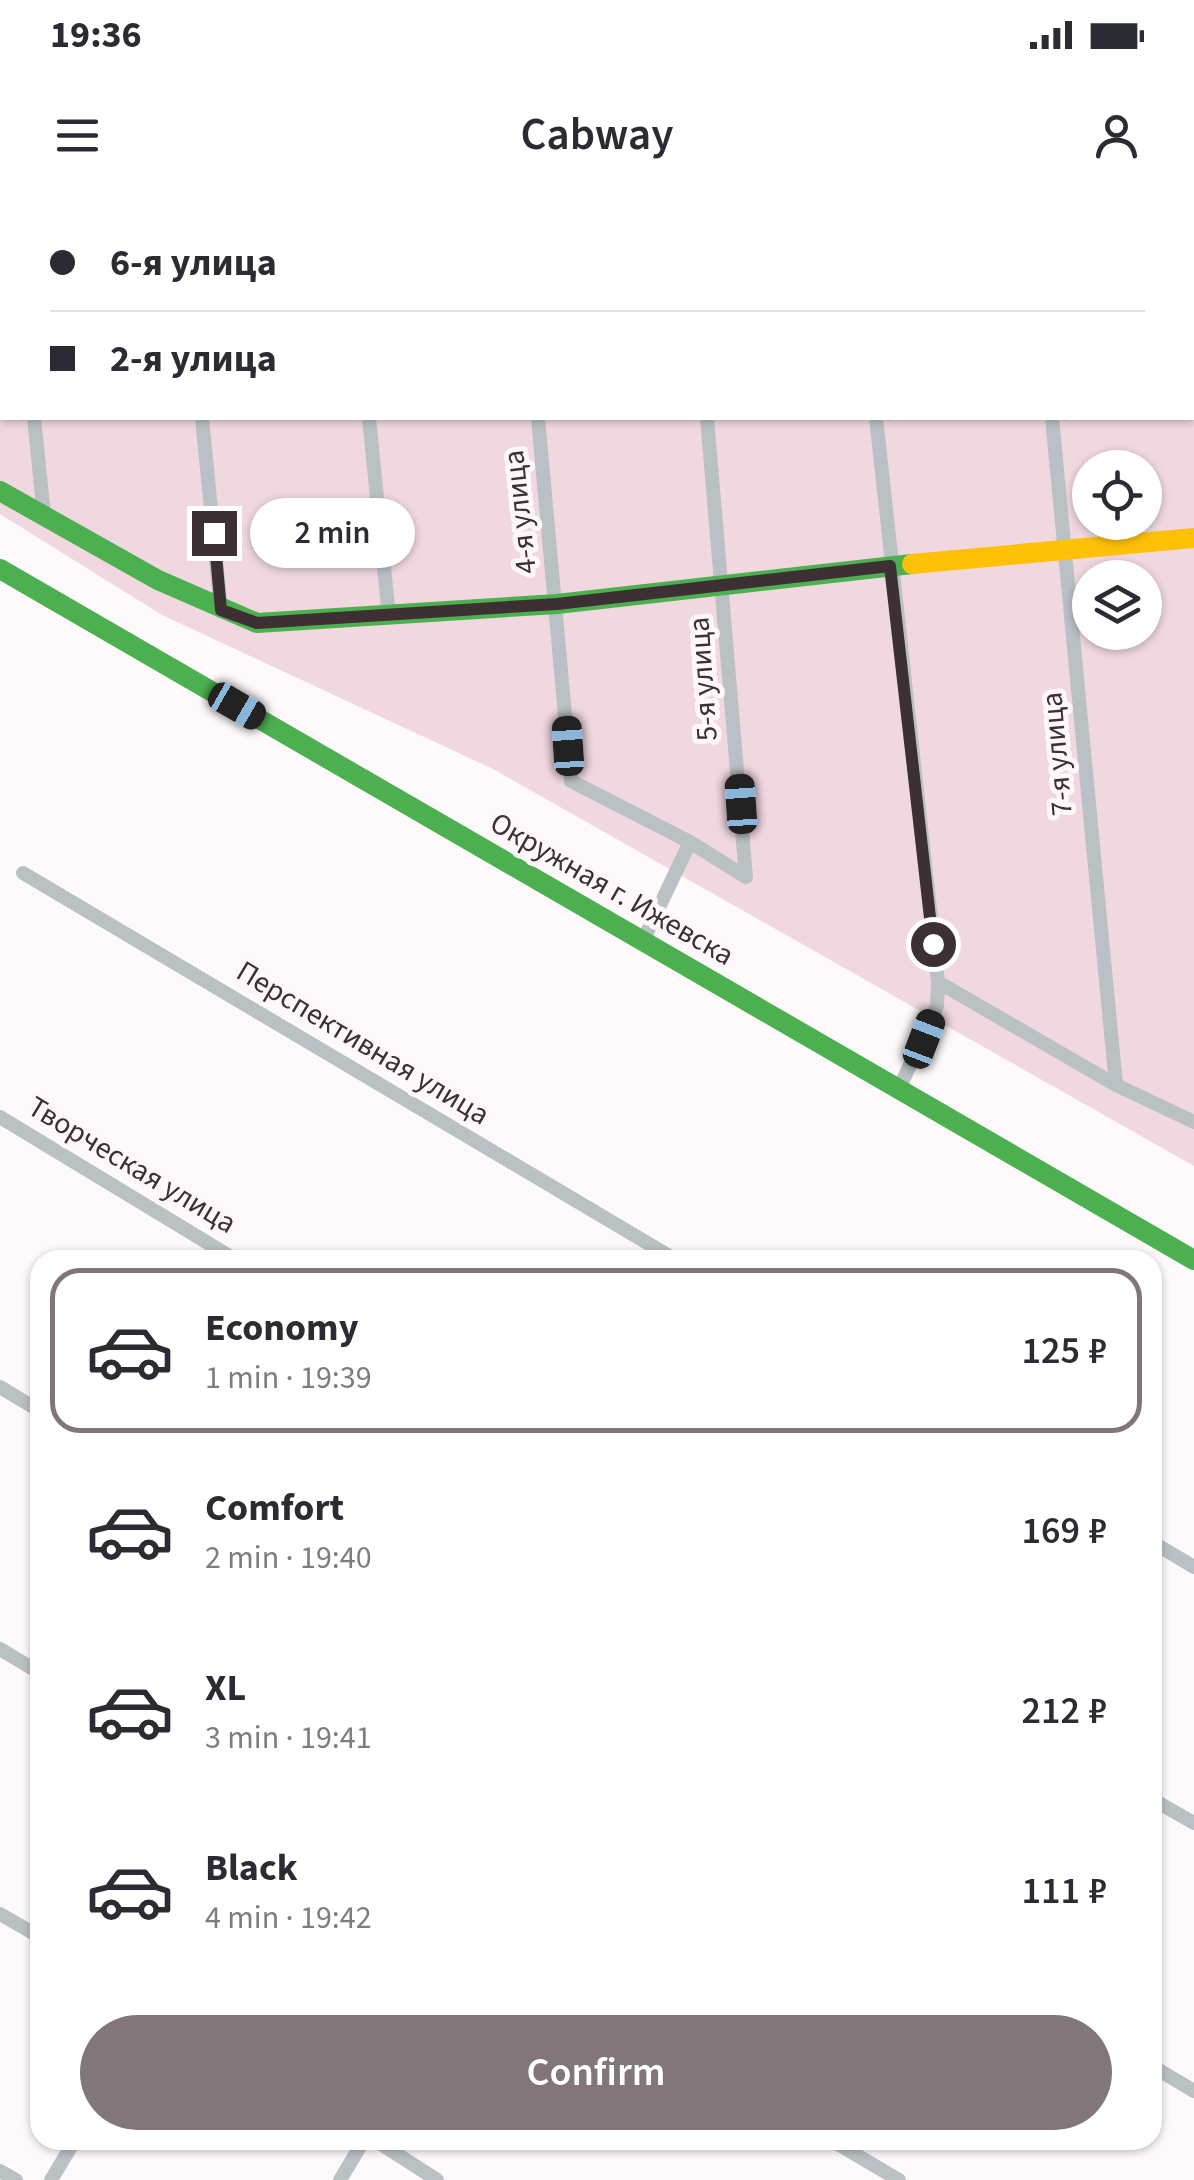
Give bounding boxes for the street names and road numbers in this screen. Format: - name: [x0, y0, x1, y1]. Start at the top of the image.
- street label: 4-я улица: [492, 448, 548, 576]
- street label: 5-я улица: [677, 616, 729, 742]
- street label: 7-я улица: [1030, 690, 1084, 818]
- street label: Окружная г. Ижевска: [482, 802, 742, 976]
- street label: Перспективная улица: [228, 950, 498, 1136]
- street label: Творческая улица: [20, 1086, 244, 1244]

